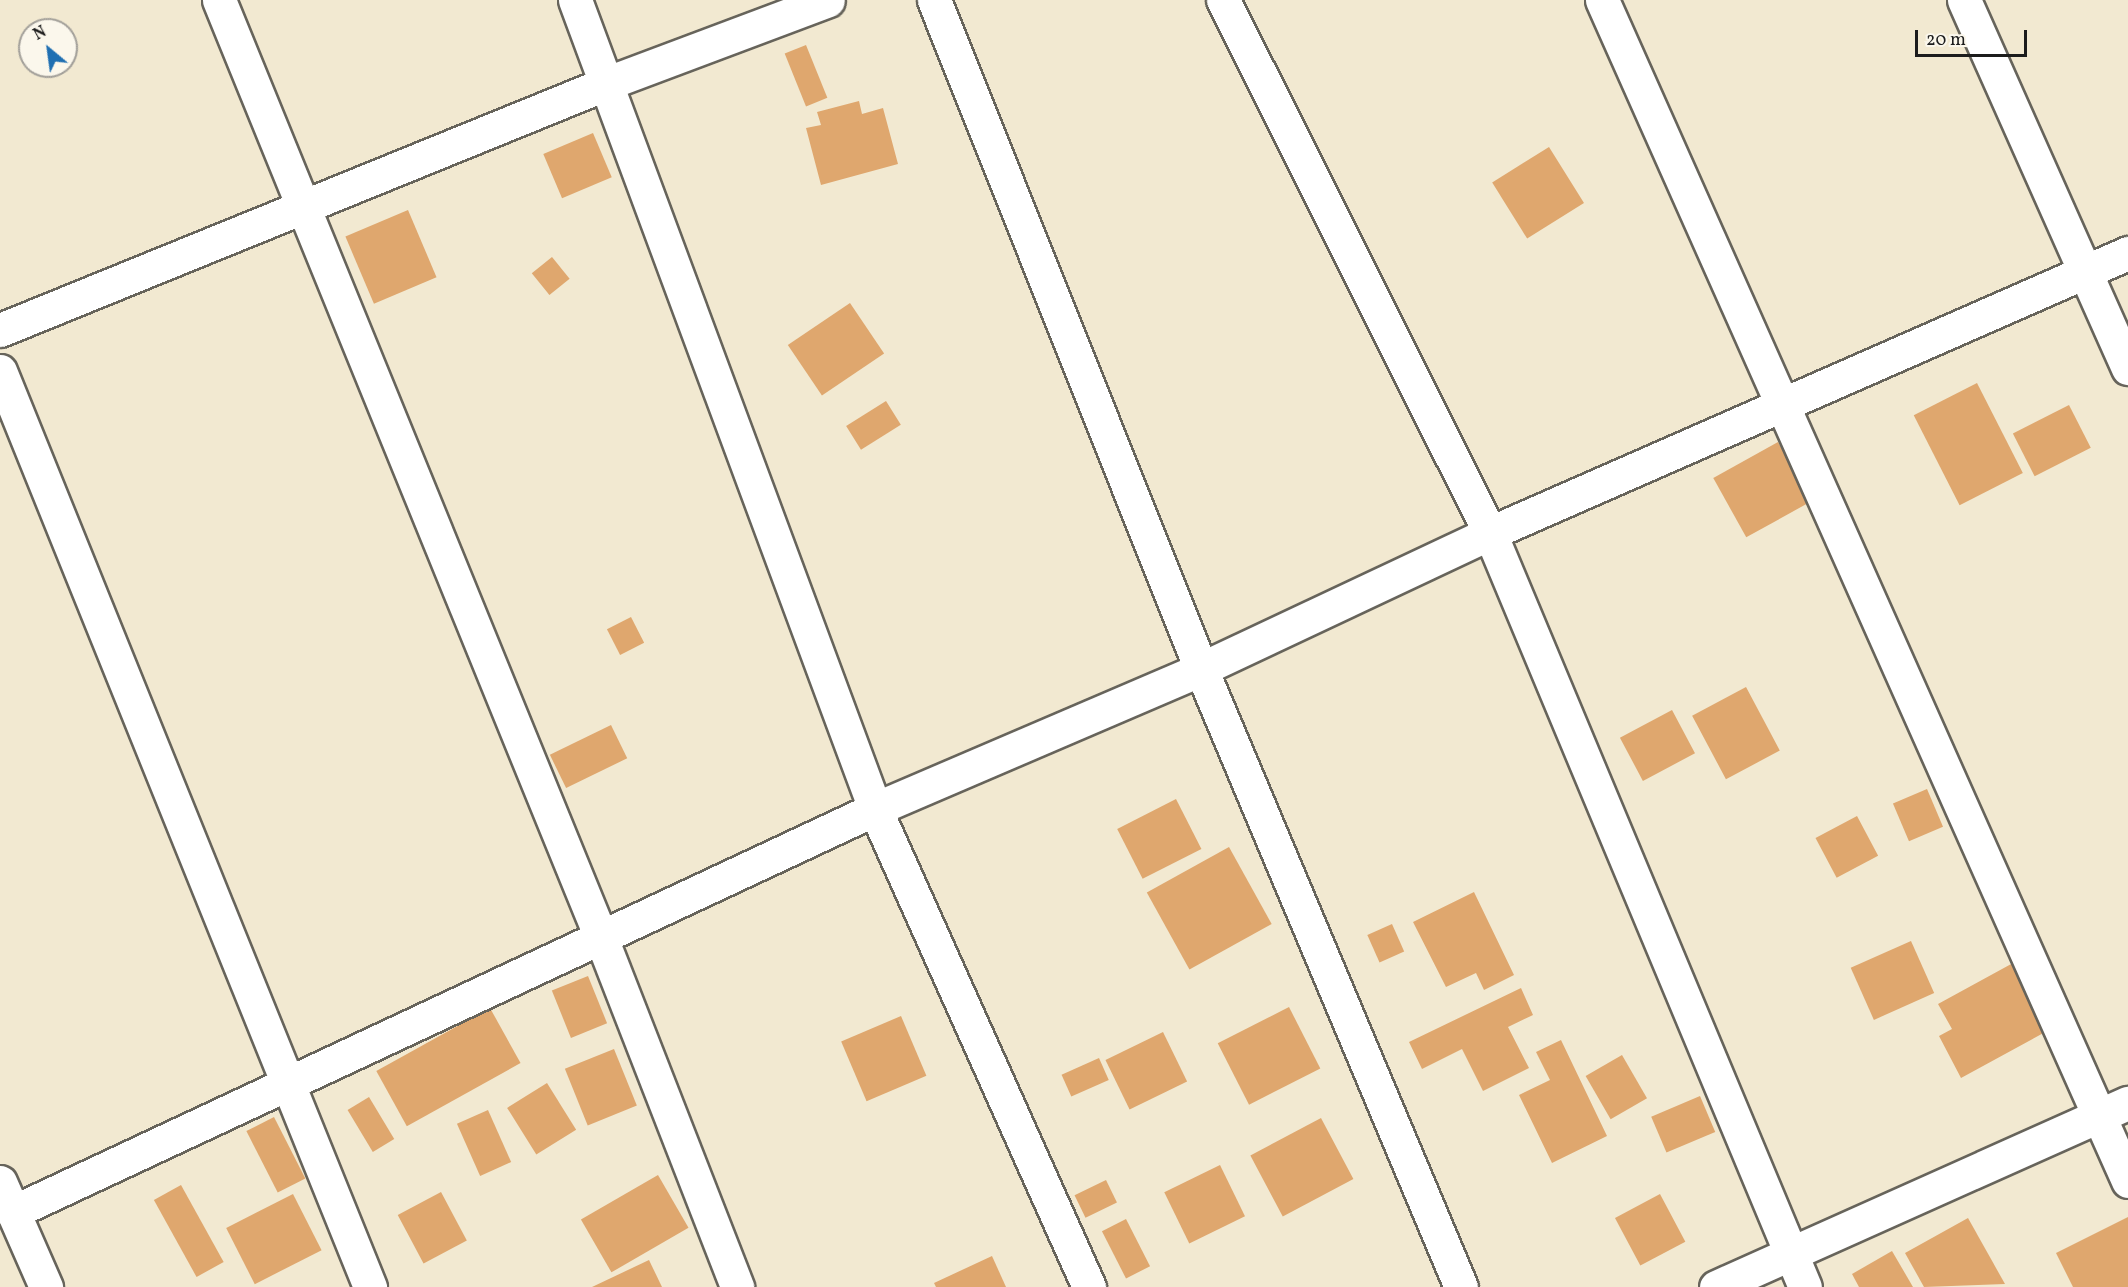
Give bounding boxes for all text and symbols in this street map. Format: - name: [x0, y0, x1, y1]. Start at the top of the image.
- north arrow: [18, 18, 78, 78]
- scale bar: [1918, 18, 2030, 56]
- text: N: [30, 22, 51, 46]
- text: 20 m: [1926, 28, 1966, 53]

